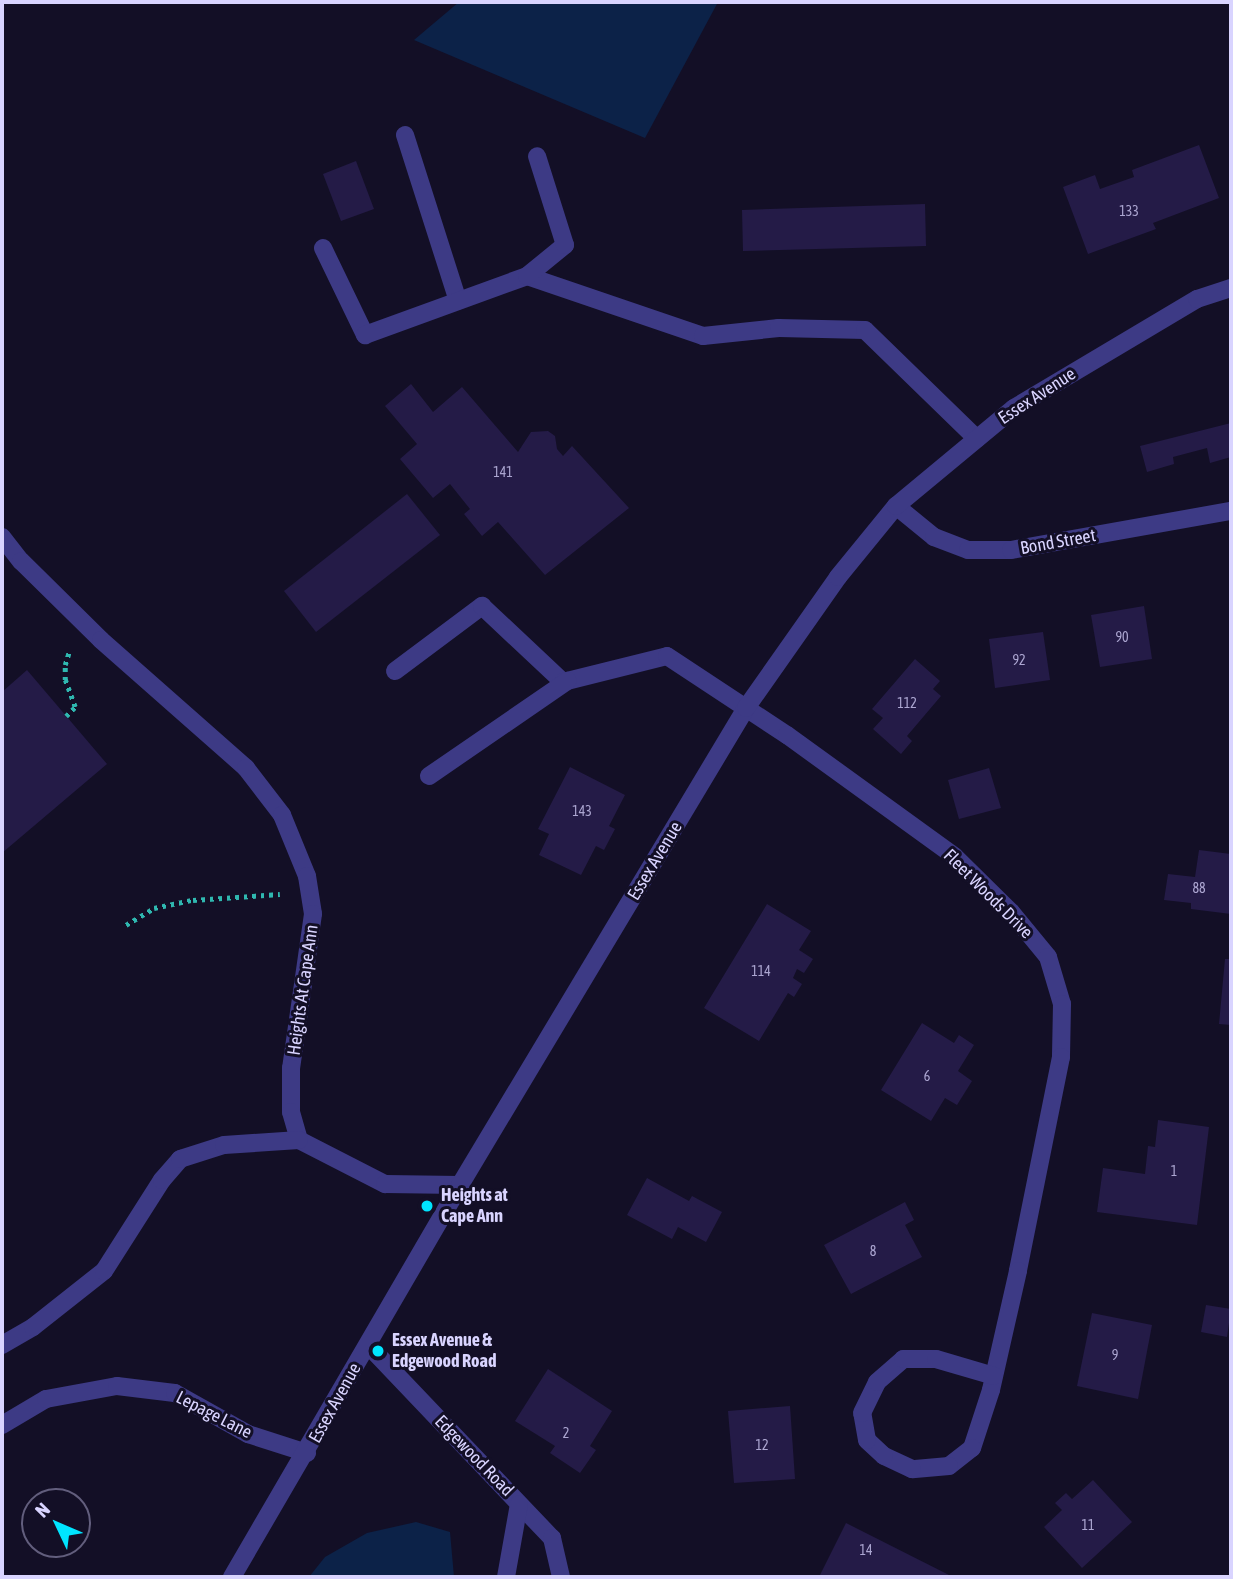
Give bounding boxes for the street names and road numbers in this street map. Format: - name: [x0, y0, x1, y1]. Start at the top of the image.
- street label: Essex Avenue: [994, 363, 1080, 429]
- street label: Bond Street: [1019, 525, 1097, 559]
- street label: Essex Avenue: [623, 818, 687, 904]
- street label: Fleet Woods Drive: [939, 845, 1037, 943]
- street label: Heights At Cape Ann: [283, 923, 323, 1057]
- street label: Essex Avenue: [304, 1359, 366, 1447]
- street label: Lepage Lane: [172, 1387, 256, 1443]
- street label: Edgewood Road: [430, 1411, 518, 1501]

